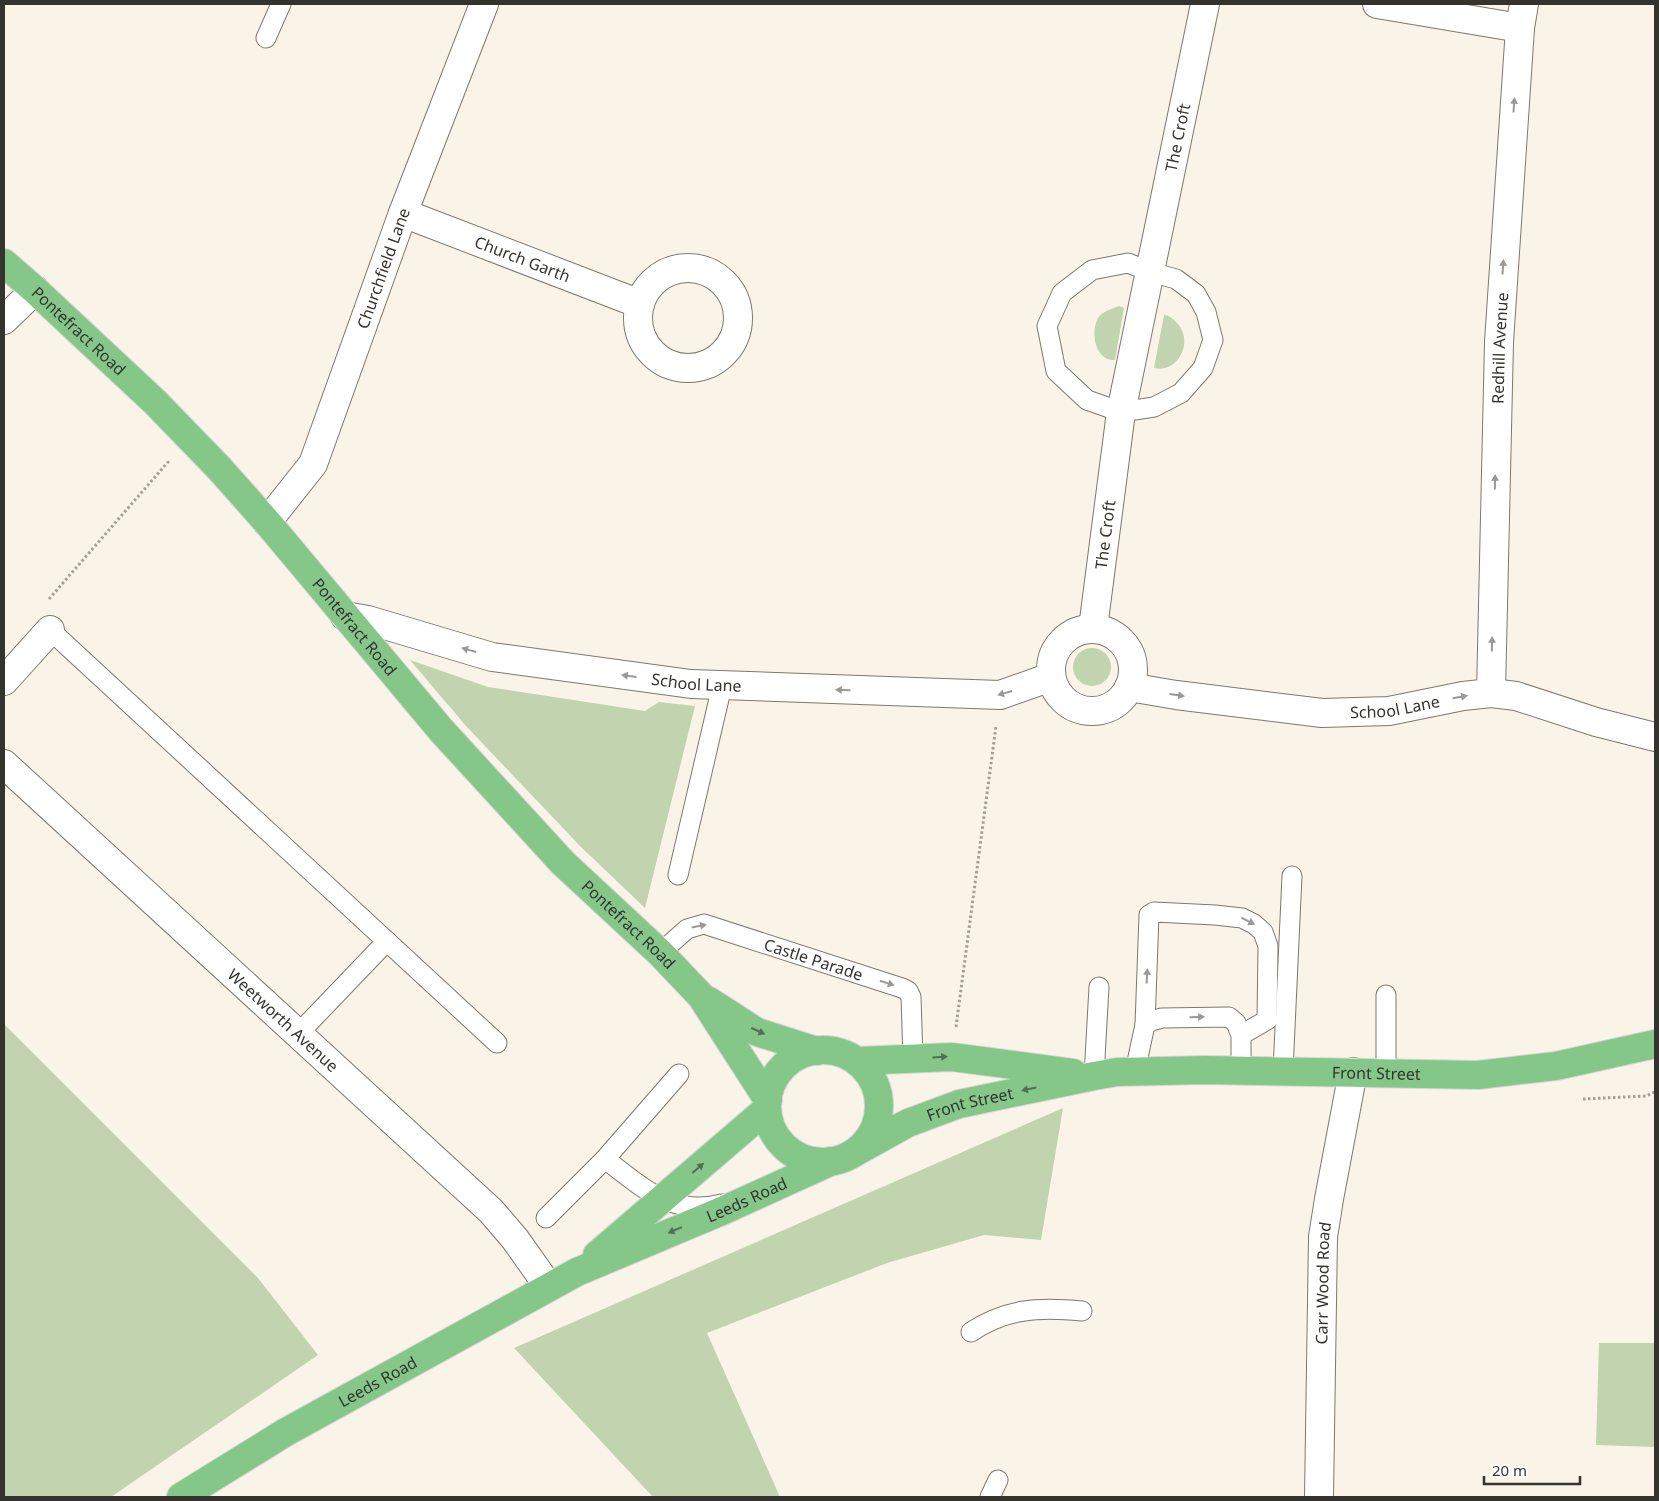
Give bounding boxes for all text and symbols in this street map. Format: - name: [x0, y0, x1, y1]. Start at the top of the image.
- one-way arrow: [1511, 97, 1519, 113]
- street label: The Croft: [1160, 101, 1195, 174]
- street label: Churchfield Lane: [351, 205, 415, 332]
- street label: Church Garth: [471, 231, 574, 287]
- one-way arrow: [1500, 259, 1508, 275]
- street label: Pontefract Road: [27, 282, 131, 380]
- street label: Redhill Avenue: [1487, 292, 1513, 404]
- one-way arrow: [1491, 474, 1499, 490]
- street label: The Croft: [1090, 499, 1120, 571]
- street label: Pontefract Road: [307, 573, 402, 680]
- one-way arrow: [1488, 636, 1496, 652]
- one-way arrow: [461, 646, 476, 654]
- street label: School Lane: [650, 668, 742, 697]
- one-way arrow: [621, 672, 637, 680]
- one-way arrow: [835, 686, 851, 694]
- one-way arrow: [998, 689, 1013, 697]
- street label: School Lane: [1350, 690, 1442, 723]
- one-way arrow: [1170, 691, 1186, 699]
- one-way arrow: [1452, 693, 1467, 701]
- street label: Pontefract Road: [577, 875, 680, 974]
- one-way arrow: [1241, 917, 1255, 925]
- one-way arrow: [692, 922, 708, 930]
- street label: Castle Parade: [761, 933, 866, 986]
- street label: Weetworth Avenue: [223, 964, 343, 1077]
- one-way arrow: [1143, 968, 1151, 984]
- one-way arrow: [880, 979, 895, 987]
- one-way arrow: [1190, 1013, 1206, 1021]
- one-way arrow: [751, 1027, 765, 1035]
- one-way arrow: [933, 1053, 949, 1061]
- street label: Front Street: [1332, 1061, 1421, 1085]
- street label: Front Street: [923, 1082, 1015, 1126]
- one-way arrow: [1021, 1086, 1037, 1094]
- one-way arrow: [692, 1163, 705, 1174]
- street label: Leeds Road: [703, 1172, 791, 1227]
- street label: Carr Wood Road: [1310, 1220, 1336, 1345]
- one-way arrow: [668, 1227, 683, 1235]
- street label: Leeds Road: [334, 1351, 421, 1412]
- scale bar: [1484, 1454, 1580, 1486]
- text: 20 m: [1492, 1460, 1527, 1480]

